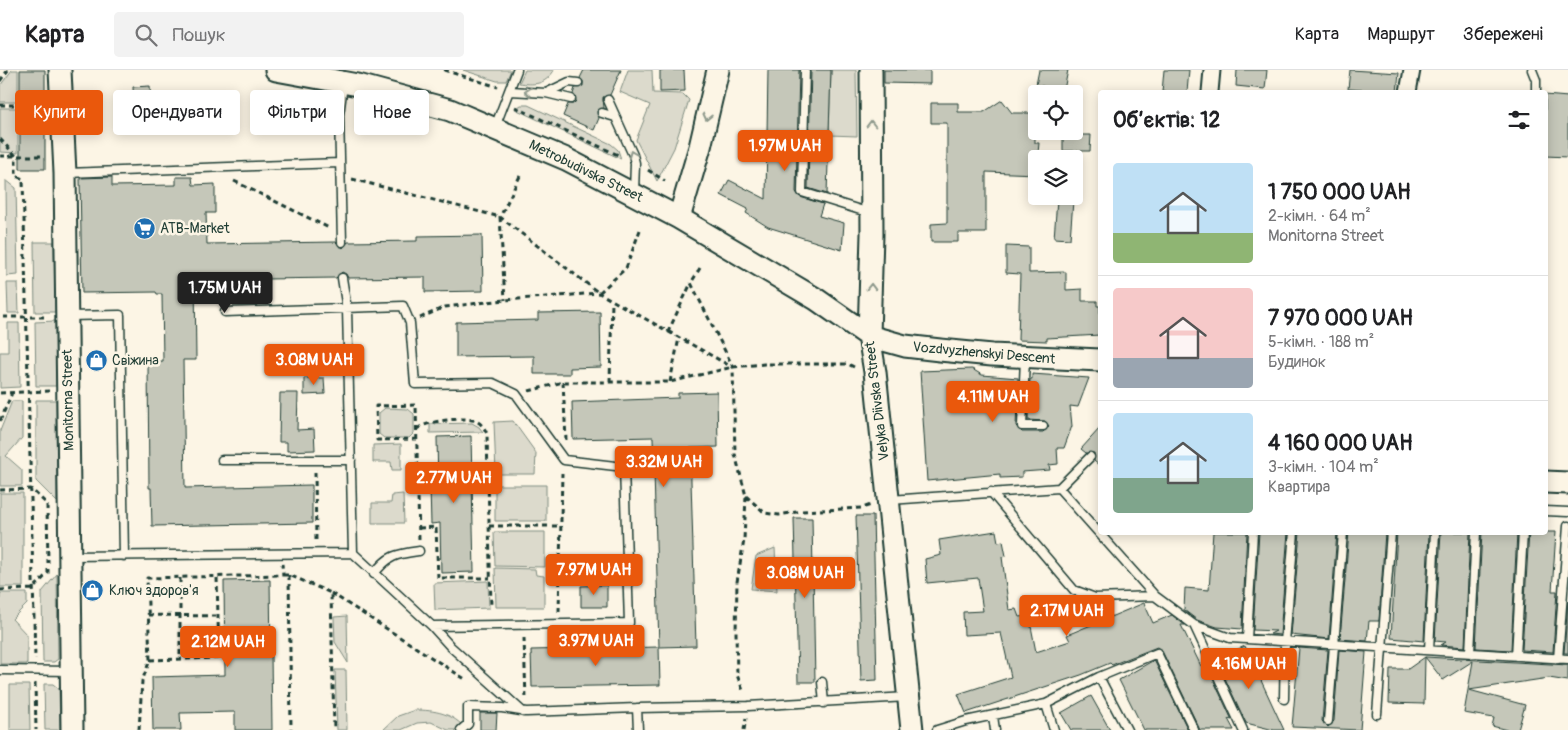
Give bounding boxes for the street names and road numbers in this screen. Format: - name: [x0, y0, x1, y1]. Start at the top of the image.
- street label: Metrobudivska Street: [526, 136, 646, 206]
- street label: Vozdvyzhenskyi Descent: [912, 338, 1056, 368]
- street label: Velyka Diivska Street: [861, 340, 893, 462]
- street label: Monitorna Street: [59, 349, 77, 451]

